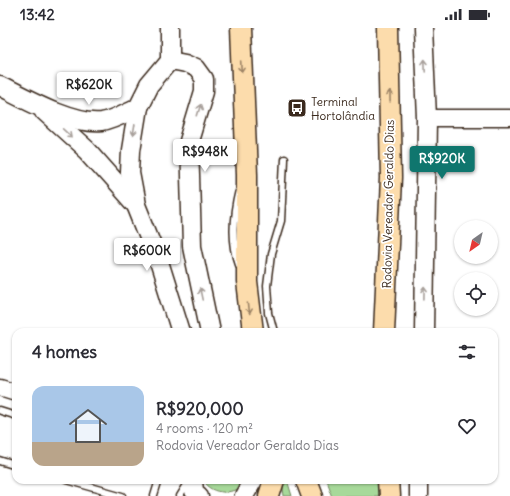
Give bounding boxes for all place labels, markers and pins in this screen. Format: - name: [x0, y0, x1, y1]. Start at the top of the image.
- pin: R$620K: [56, 72, 122, 106]
- place label: Terminal Hortolândia: [311, 94, 375, 123]
- bus stop icon: Terminal Hortolândia: [286, 97, 308, 119]
- pin: R$948K: [172, 139, 238, 173]
- pin: R$920K: [409, 146, 475, 180]
- pin: R$600K: [114, 238, 180, 272]

